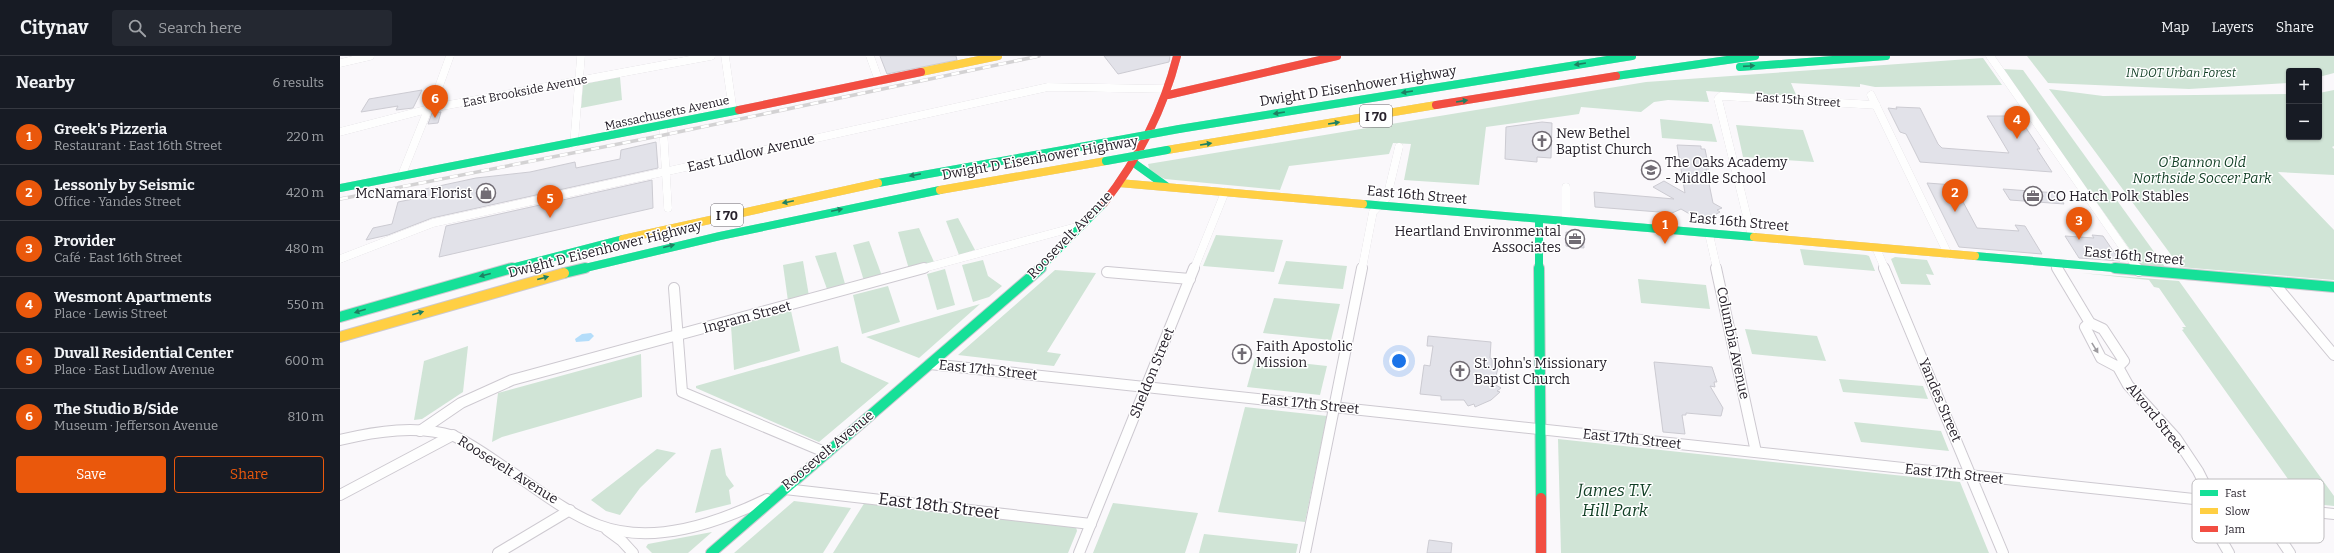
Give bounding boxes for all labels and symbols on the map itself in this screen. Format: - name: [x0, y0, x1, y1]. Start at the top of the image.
- one-way arrow: [1574, 61, 1586, 67]
- street label: Dwight D Eisenhower Highway: [1258, 62, 1458, 110]
- one-way arrow: [1743, 63, 1755, 70]
- park label: INDOT Urban Forest: [2126, 66, 2237, 80]
- street label: East Brookside Avenue: [462, 72, 588, 110]
- pin: 6: [422, 85, 448, 118]
- one-way arrow: [1401, 89, 1413, 95]
- street label: East 15th Street: [1755, 90, 1842, 110]
- street label: Massachusetts Avenue: [603, 93, 731, 133]
- one-way arrow: [1456, 98, 1468, 104]
- road number: I 70: [1360, 105, 1392, 127]
- pin: 4: [2004, 106, 2030, 139]
- one-way arrow: [1272, 110, 1285, 116]
- one-way arrow: [1328, 119, 1340, 125]
- place label: New Bethel Baptist Church: [1556, 125, 1652, 158]
- street label: East Ludlow Avenue: [686, 130, 816, 176]
- church icon: New Bethel Baptist Church: [1531, 130, 1553, 152]
- street label: Dwight D Eisenhower Highway: [941, 132, 1140, 184]
- one-way arrow: [1200, 141, 1212, 147]
- place label: The Oaks Academy - Middle School: [1665, 154, 1788, 187]
- park label: O'Bannon Old Northside Soccer Park: [2132, 154, 2272, 187]
- school or university icon: The Oaks Academy - Middle School: [1640, 159, 1662, 181]
- one-way arrow: [909, 173, 921, 179]
- pin: 2: [1942, 179, 1968, 212]
- shop icon: McNamara Florist: [475, 182, 497, 204]
- street label: East 16th Street: [1366, 182, 1468, 208]
- place label: McNamara Florist: [355, 185, 472, 202]
- pin: 5: [537, 185, 563, 218]
- office icon: CO Hatch Polk Stables: [2022, 185, 2044, 207]
- street label: Roosevelt Avenue: [1024, 188, 1116, 282]
- place label: CO Hatch Polk Stables: [2047, 188, 2189, 205]
- one-way arrow: [782, 199, 794, 205]
- road number: I 70: [711, 204, 743, 226]
- one-way arrow: [831, 206, 843, 212]
- pin: 3: [2066, 207, 2092, 240]
- street label: East 16th Street: [1688, 209, 1790, 235]
- pin: 1: [1652, 211, 1678, 244]
- street label: Dwight D Eisenhower Highway: [506, 217, 704, 281]
- place label: Heartland Environmental Associates: [1394, 223, 1561, 256]
- office icon: Heartland Environmental Associates: [1564, 228, 1586, 250]
- one-way arrow: [663, 243, 675, 249]
- street label: East 16th Street: [2083, 243, 2185, 269]
- one-way arrow: [478, 272, 490, 278]
- one-way arrow: [537, 275, 549, 281]
- street label: Columbia Avenue: [1713, 285, 1753, 401]
- street label: Ingram Street: [701, 297, 793, 337]
- one-way arrow: [353, 308, 365, 314]
- one-way arrow: [411, 310, 424, 316]
- street label: Sheldon Street: [1126, 325, 1178, 421]
- place label: Faith Apostolic Mission: [1256, 338, 1353, 371]
- church icon: Faith Apostolic Mission: [1231, 343, 1253, 365]
- one-way arrow: [2091, 343, 2099, 353]
- your location: [1389, 351, 1409, 371]
- place label: St. John's Missionary Baptist Church: [1474, 355, 1608, 388]
- street label: East 17th Street: [938, 356, 1038, 384]
- street label: Yandes Street: [1915, 356, 1965, 444]
- church icon: St. John's Missionary Baptist Church: [1449, 360, 1471, 382]
- street label: Alvord Street: [2123, 380, 2189, 456]
- street label: East 17th Street: [1260, 390, 1360, 418]
- street label: Roosevelt Avenue: [778, 407, 878, 493]
- street label: East 17th Street: [1582, 425, 1682, 453]
- street label: Roosevelt Avenue: [455, 432, 561, 508]
- street label: East 17th Street: [1904, 460, 2004, 488]
- legend: [2192, 479, 2324, 543]
- park label: James T.V. Hill Park: [1576, 480, 1653, 521]
- text: Fast: [2225, 487, 2246, 500]
- street label: East 18th Street: [877, 488, 1001, 524]
- text: Slow: [2225, 505, 2250, 518]
- text: Jam: [2224, 523, 2245, 536]

